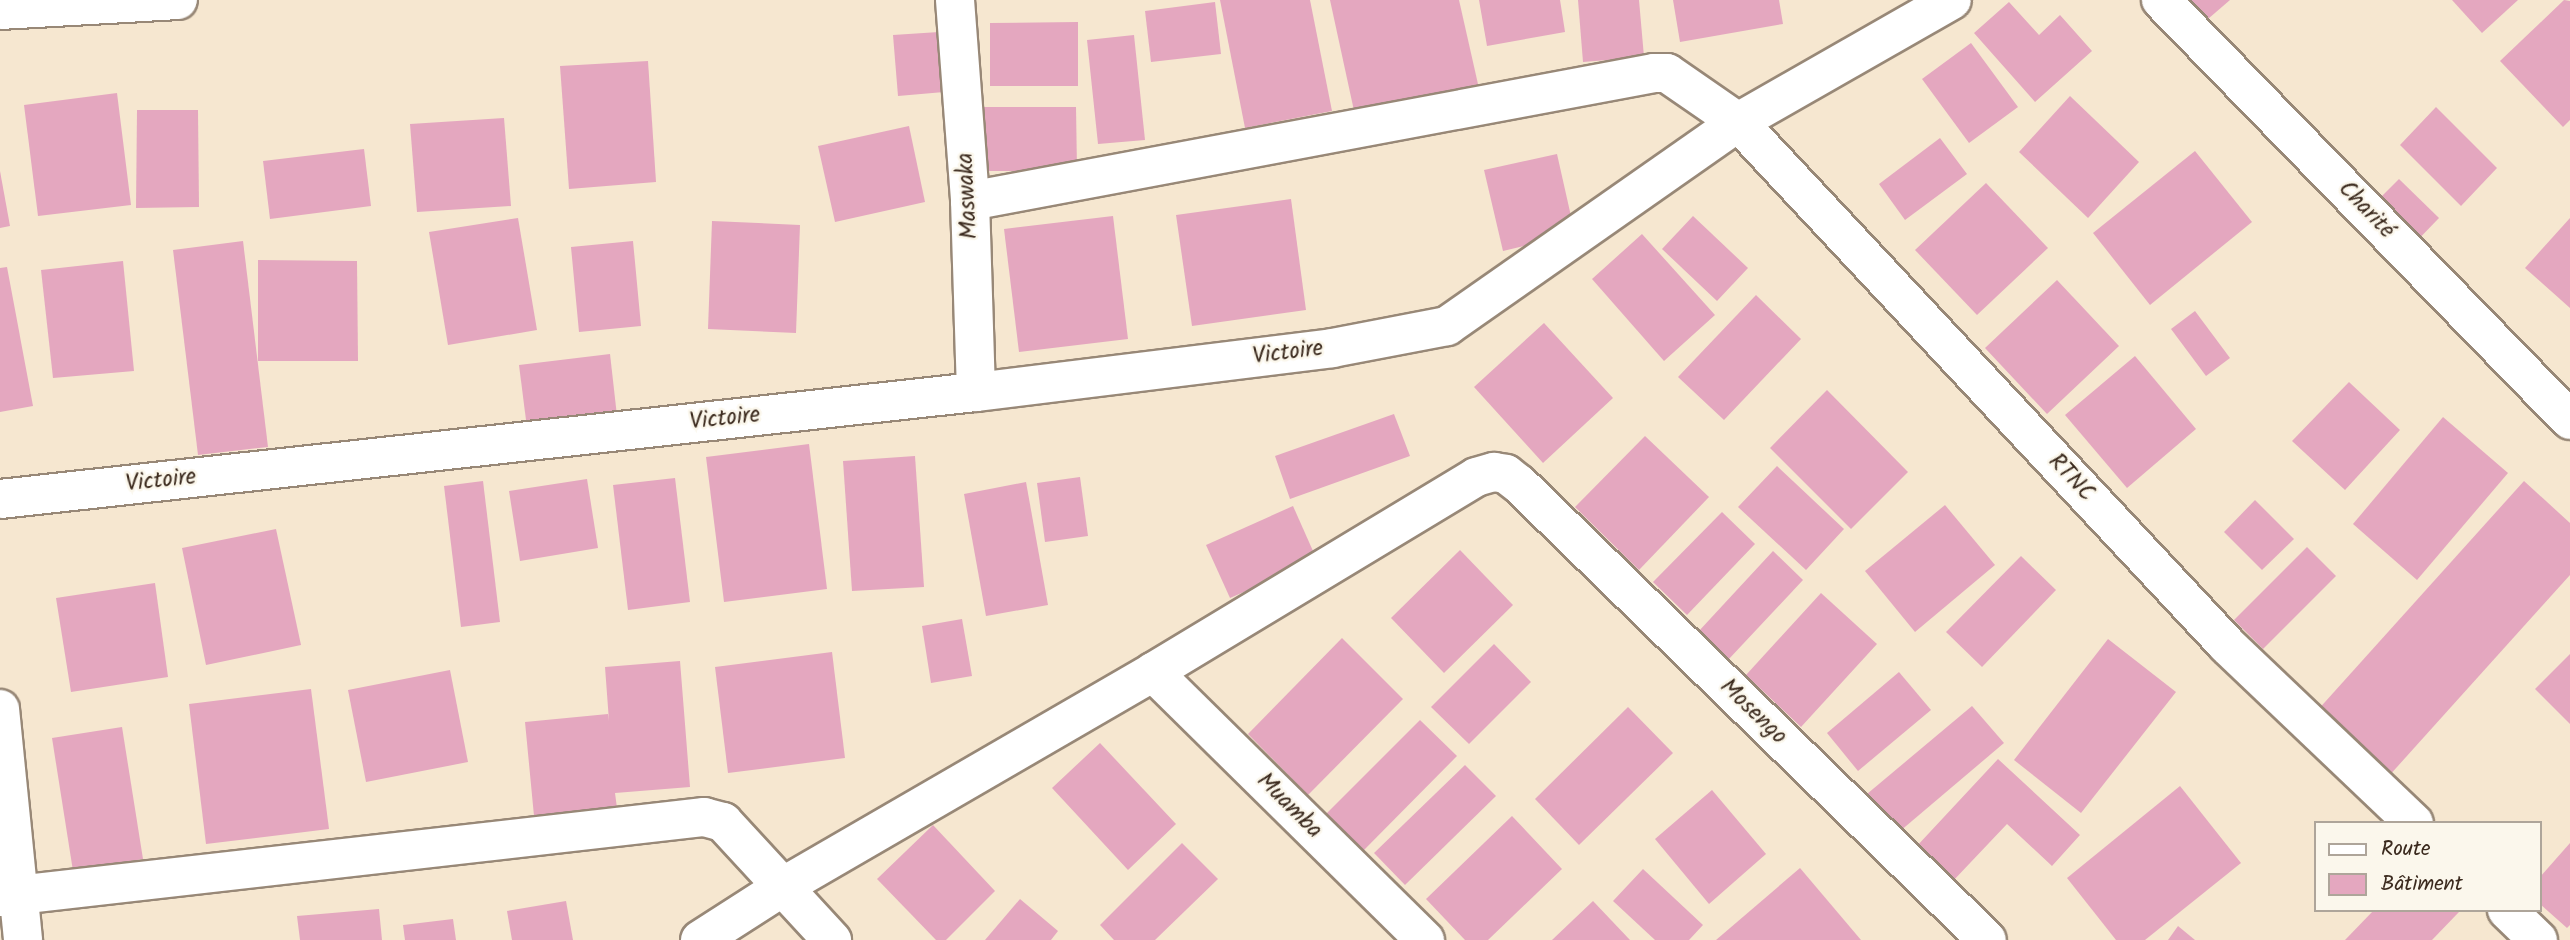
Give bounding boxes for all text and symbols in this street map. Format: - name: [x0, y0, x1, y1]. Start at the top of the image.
- street label: Maswaka: [952, 152, 984, 240]
- street label: Charité: [2332, 176, 2400, 244]
- street label: Victoire: [1251, 335, 1325, 371]
- street label: Victoire: [688, 402, 762, 436]
- street label: RTNC: [2042, 448, 2100, 508]
- street label: Victoire: [124, 464, 198, 498]
- street label: Mosengo: [1714, 673, 1792, 751]
- street label: Muamba: [1251, 768, 1327, 844]
- legend: [2314, 821, 2542, 912]
- text: Route: [2381, 833, 2430, 866]
- text: Bâtiment: [2381, 868, 2463, 901]

